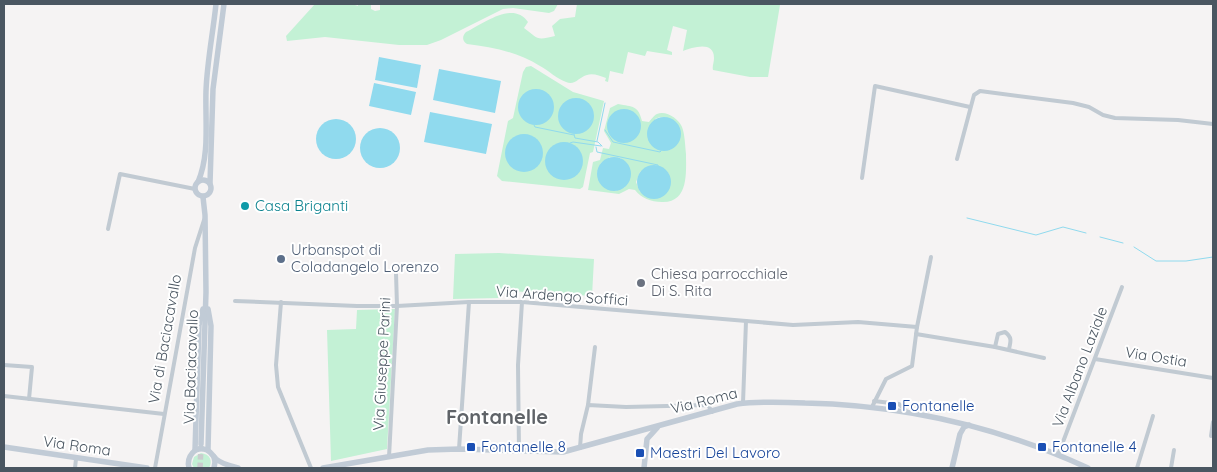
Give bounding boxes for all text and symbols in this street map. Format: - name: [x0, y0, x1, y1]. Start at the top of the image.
- place label: Casa Briganti: [255, 196, 348, 215]
- marker: Casa Briganti: [239, 200, 251, 212]
- place label: Urbanspot di Coladangelo Lorenzo: [291, 240, 439, 276]
- marker: Urbanspot di Coladangelo Lorenzo: [275, 253, 287, 265]
- place label: Chiesa parrocchiale Di S. Rita: [651, 264, 788, 300]
- street label: Via di Baciacavallo: [144, 273, 185, 405]
- marker: Chiesa parrocchiale Di S. Rita: [635, 277, 647, 289]
- street label: Via Ardengo Soffici: [495, 281, 629, 310]
- street label: Via Giuseppe Parini: [369, 297, 394, 431]
- street label: Via Albano Laziale: [1048, 304, 1111, 430]
- street label: Via Baciacavallo: [179, 309, 202, 425]
- street label: Via Ostia: [1124, 342, 1188, 371]
- street label: Via Roma: [668, 383, 739, 418]
- place label: Fontanelle: [902, 396, 975, 415]
- marker: Fontanelle: [886, 400, 898, 412]
- district label: Fontanelle: [446, 404, 548, 429]
- street label: Via Roma: [42, 431, 112, 460]
- place label: Fontanelle 8: [481, 437, 566, 456]
- place label: Fontanelle 4: [1052, 437, 1137, 456]
- marker: Fontanelle 8: [465, 441, 477, 453]
- marker: Fontanelle 4: [1036, 441, 1048, 453]
- place label: Maestri Del Lavoro: [650, 443, 780, 462]
- marker: Maestri Del Lavoro: [634, 447, 646, 459]

